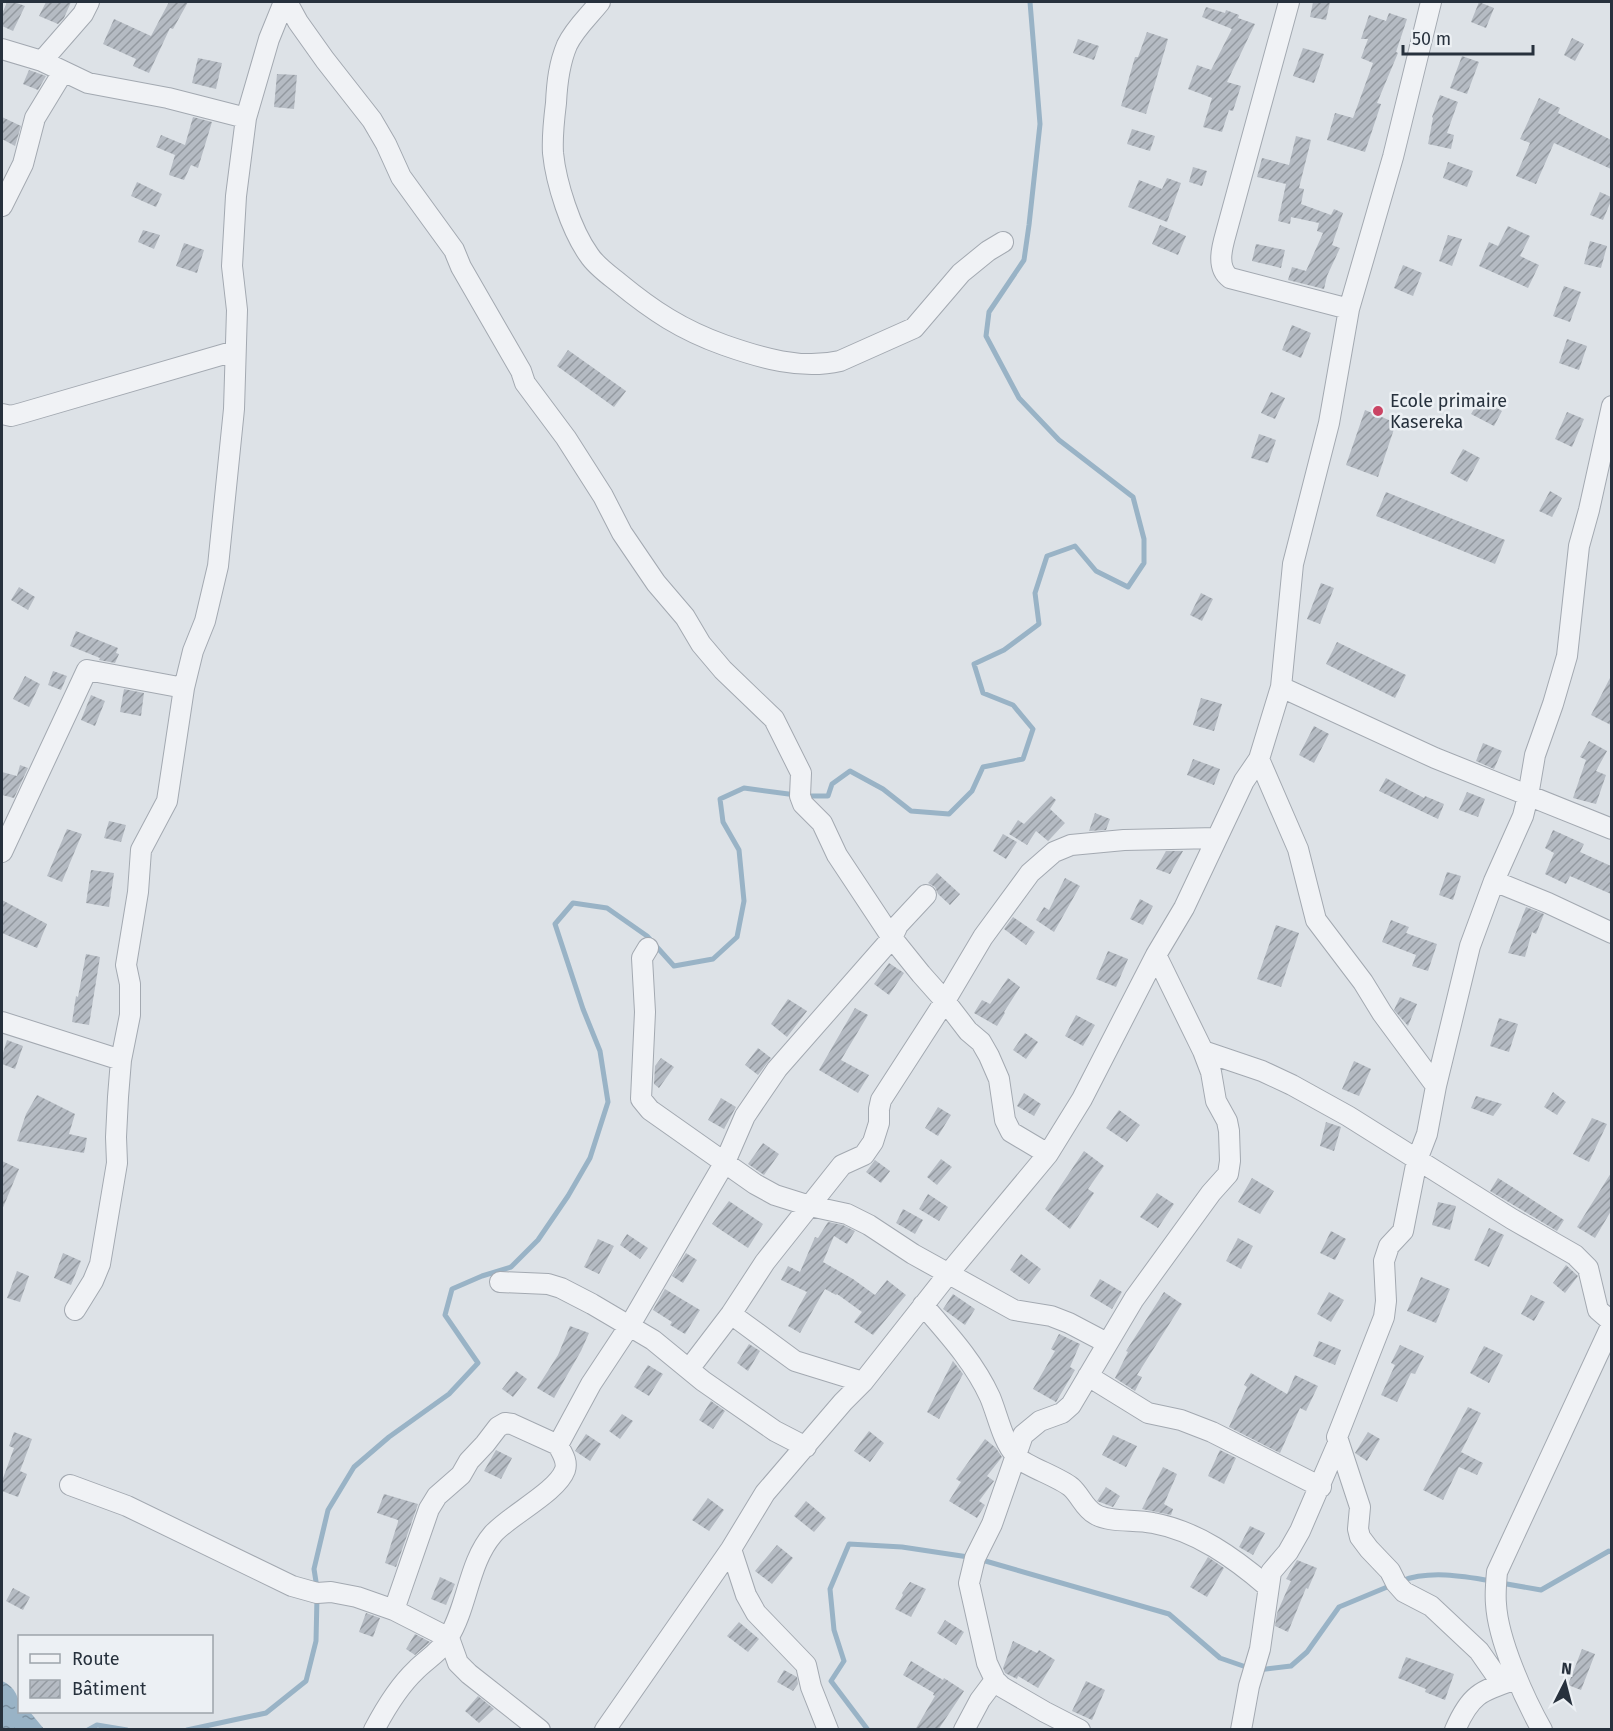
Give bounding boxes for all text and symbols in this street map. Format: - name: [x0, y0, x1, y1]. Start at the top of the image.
- scale bar: [1403, 18, 1534, 56]
- text: 50 m: [1412, 28, 1451, 50]
- place label: Ecole primaire Kasereka: [1390, 390, 1507, 433]
- marker: Ecole primaire Kasereka: [1371, 404, 1385, 418]
- legend: [18, 1635, 213, 1713]
- text: Route: [72, 1648, 120, 1670]
- north arrow: [1535, 1653, 1595, 1713]
- text: N: [1560, 1659, 1573, 1679]
- text: Bâtiment: [72, 1678, 147, 1700]

